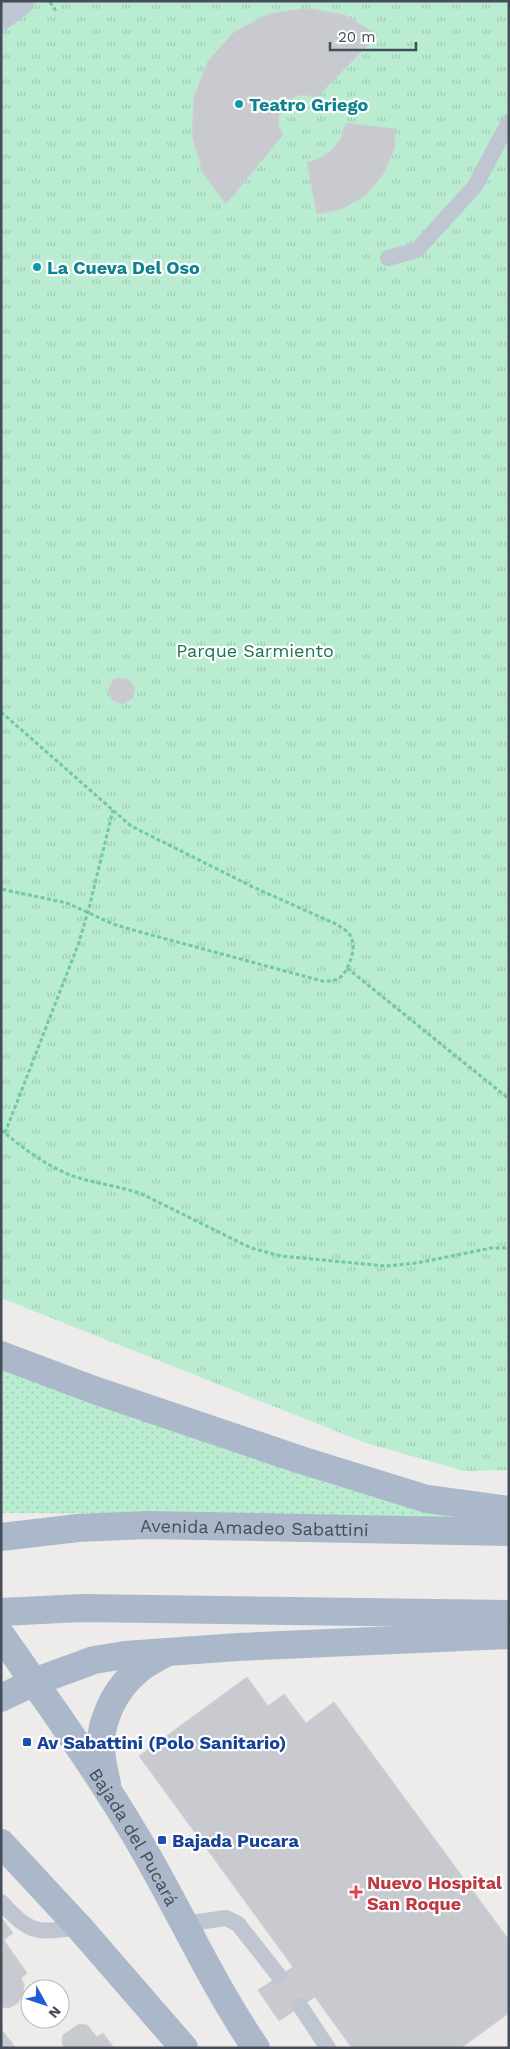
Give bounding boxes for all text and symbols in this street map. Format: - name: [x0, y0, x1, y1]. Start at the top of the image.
- scale bar: [330, 20, 416, 52]
- text: 20 m: [338, 28, 376, 46]
- place label: Teatro Griego: [249, 94, 368, 115]
- marker: Teatro Griego: [233, 98, 245, 110]
- place label: La Cueva Del Oso: [47, 257, 200, 278]
- marker: La Cueva Del Oso: [31, 261, 43, 273]
- park label: Parque Sarmiento: [176, 640, 334, 661]
- street label: Avenida Amadeo Sabattini: [140, 1514, 369, 1540]
- place label: Av Sabattini (Polo Sanitario): [37, 1732, 286, 1753]
- marker: Av Sabattini (Polo Sanitario): [21, 1736, 33, 1748]
- street label: Bajada del Pucará: [85, 1764, 183, 1909]
- place label: Bajada Pucara: [172, 1830, 299, 1851]
- marker: Bajada Pucara: [156, 1834, 168, 1846]
- place label: Nuevo Hospital San Roque: [367, 1872, 502, 1914]
- marker: Nuevo Hospital San Roque: [349, 1885, 363, 1899]
- north arrow: [20, 1979, 70, 2029]
- text: N: [45, 2003, 64, 2021]

